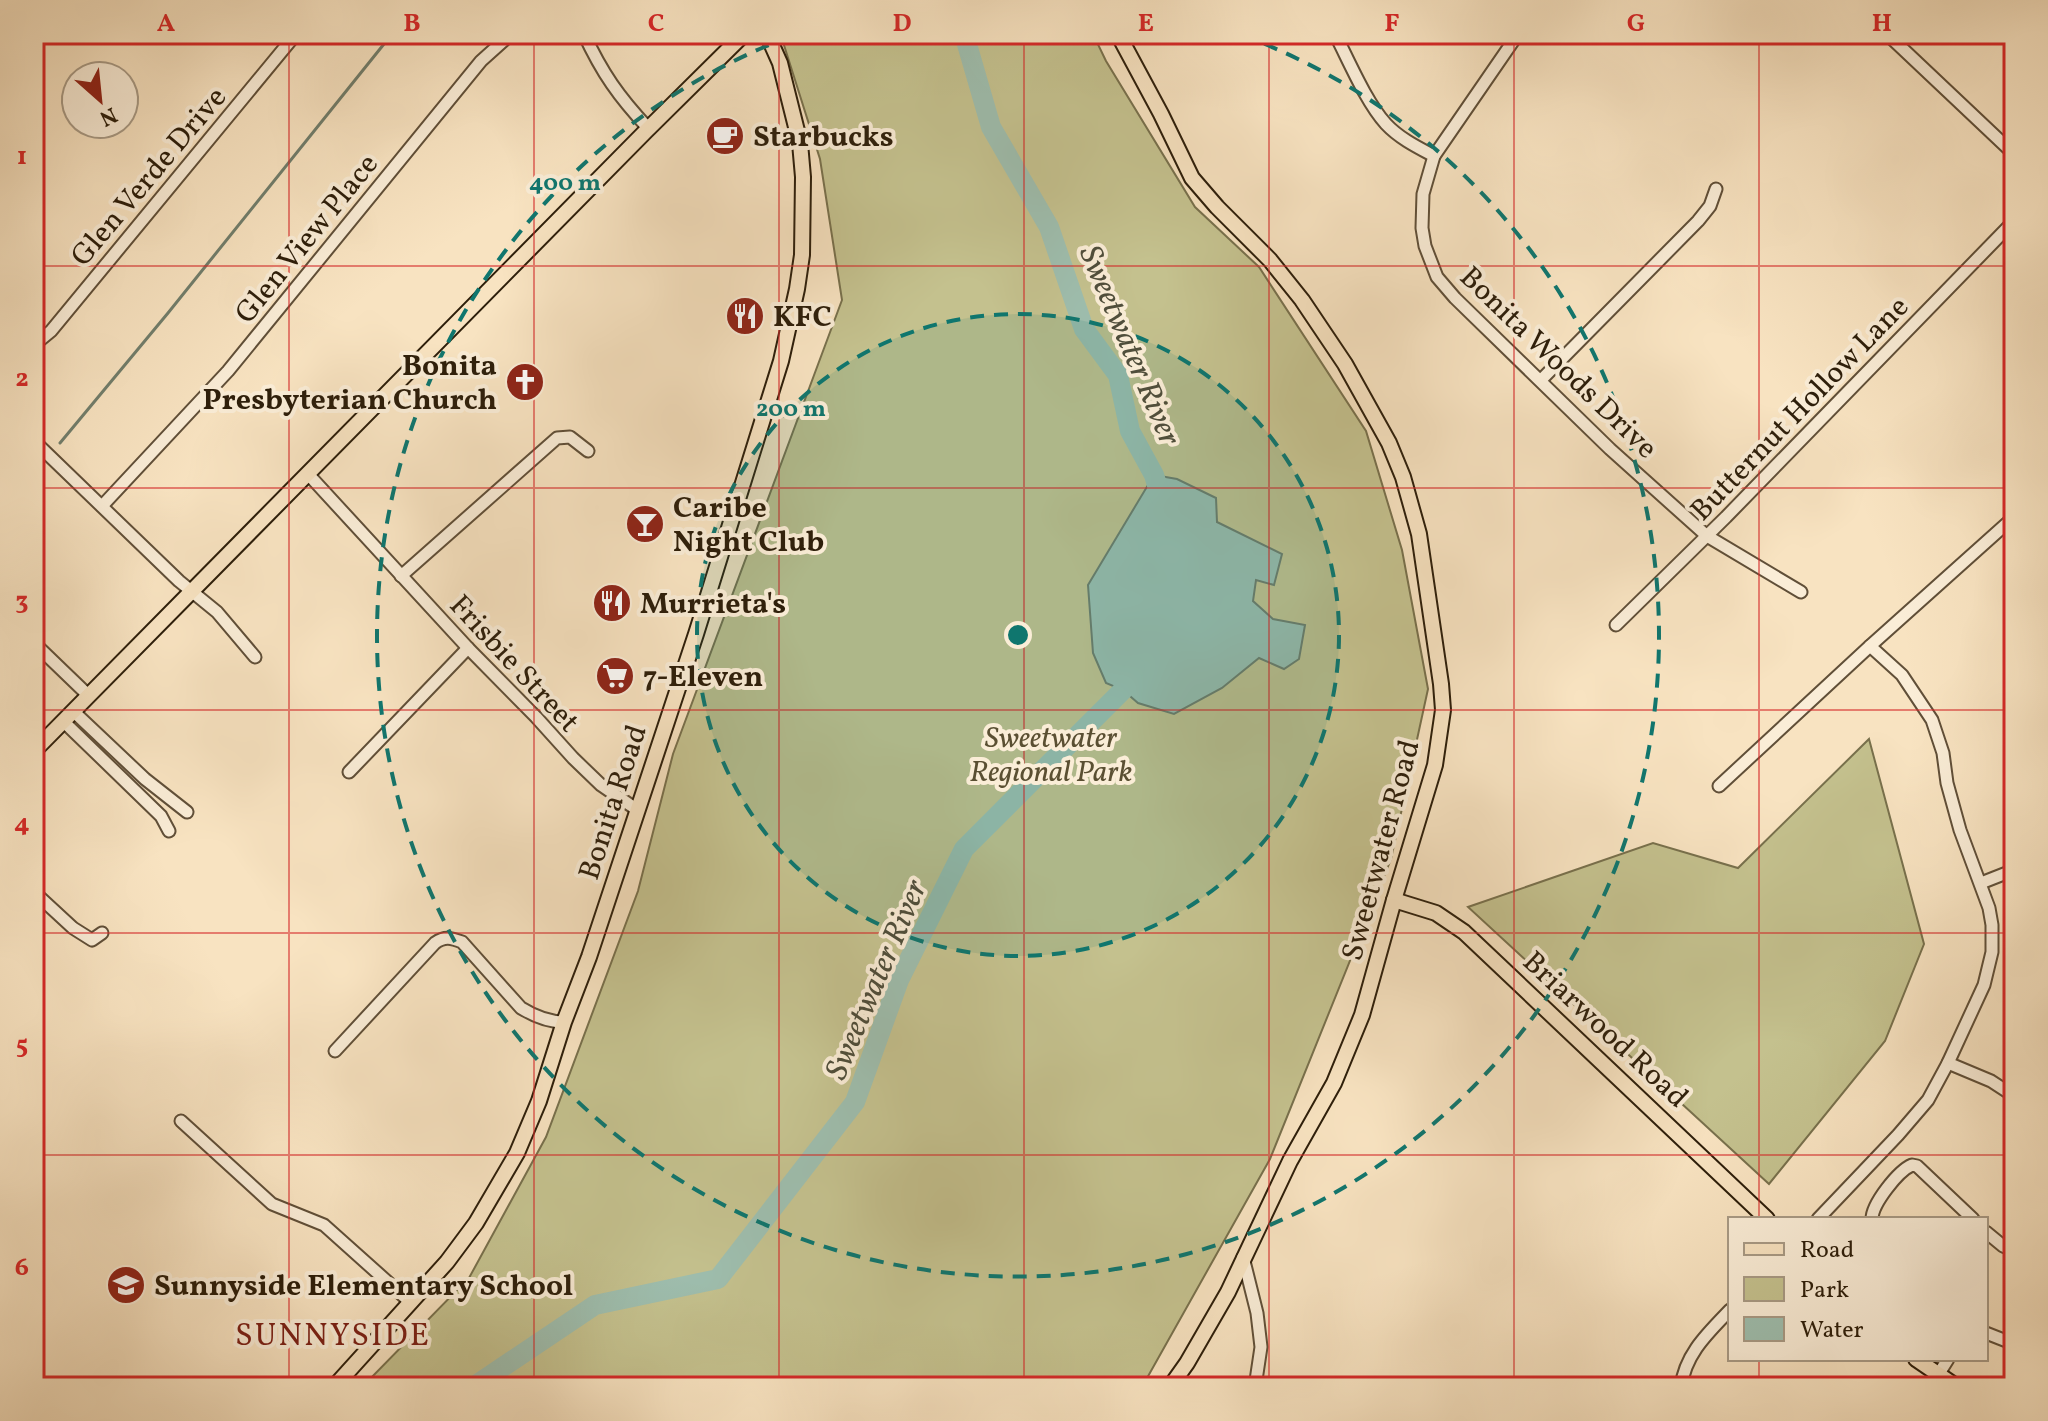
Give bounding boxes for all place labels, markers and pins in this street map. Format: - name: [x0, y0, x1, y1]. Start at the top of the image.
- cafe icon: Starbucks: [704, 115, 746, 157]
- place label: Starbucks: [753, 117, 894, 159]
- restaurant icon: KFC: [724, 295, 766, 337]
- place label: KFC: [773, 297, 832, 339]
- place label: Bonita Presbyterian Church: [202, 346, 497, 422]
- church icon: Bonita Presbyterian Church: [504, 361, 546, 403]
- place label: Caribe Night Club: [673, 488, 824, 564]
- bar icon: Caribe Night Club: [624, 503, 666, 545]
- restaurant icon: Murrieta's: [591, 582, 633, 624]
- place label: Murrieta's: [640, 584, 786, 626]
- centre of rings: [1004, 621, 1032, 649]
- supermarket icon: 7-Eleven: [594, 655, 636, 697]
- place label: 7-Eleven: [643, 657, 763, 699]
- school or university icon: Sunnyside Elementary School: [105, 1264, 147, 1306]
- place label: Sunnyside Elementary School: [154, 1266, 573, 1308]

